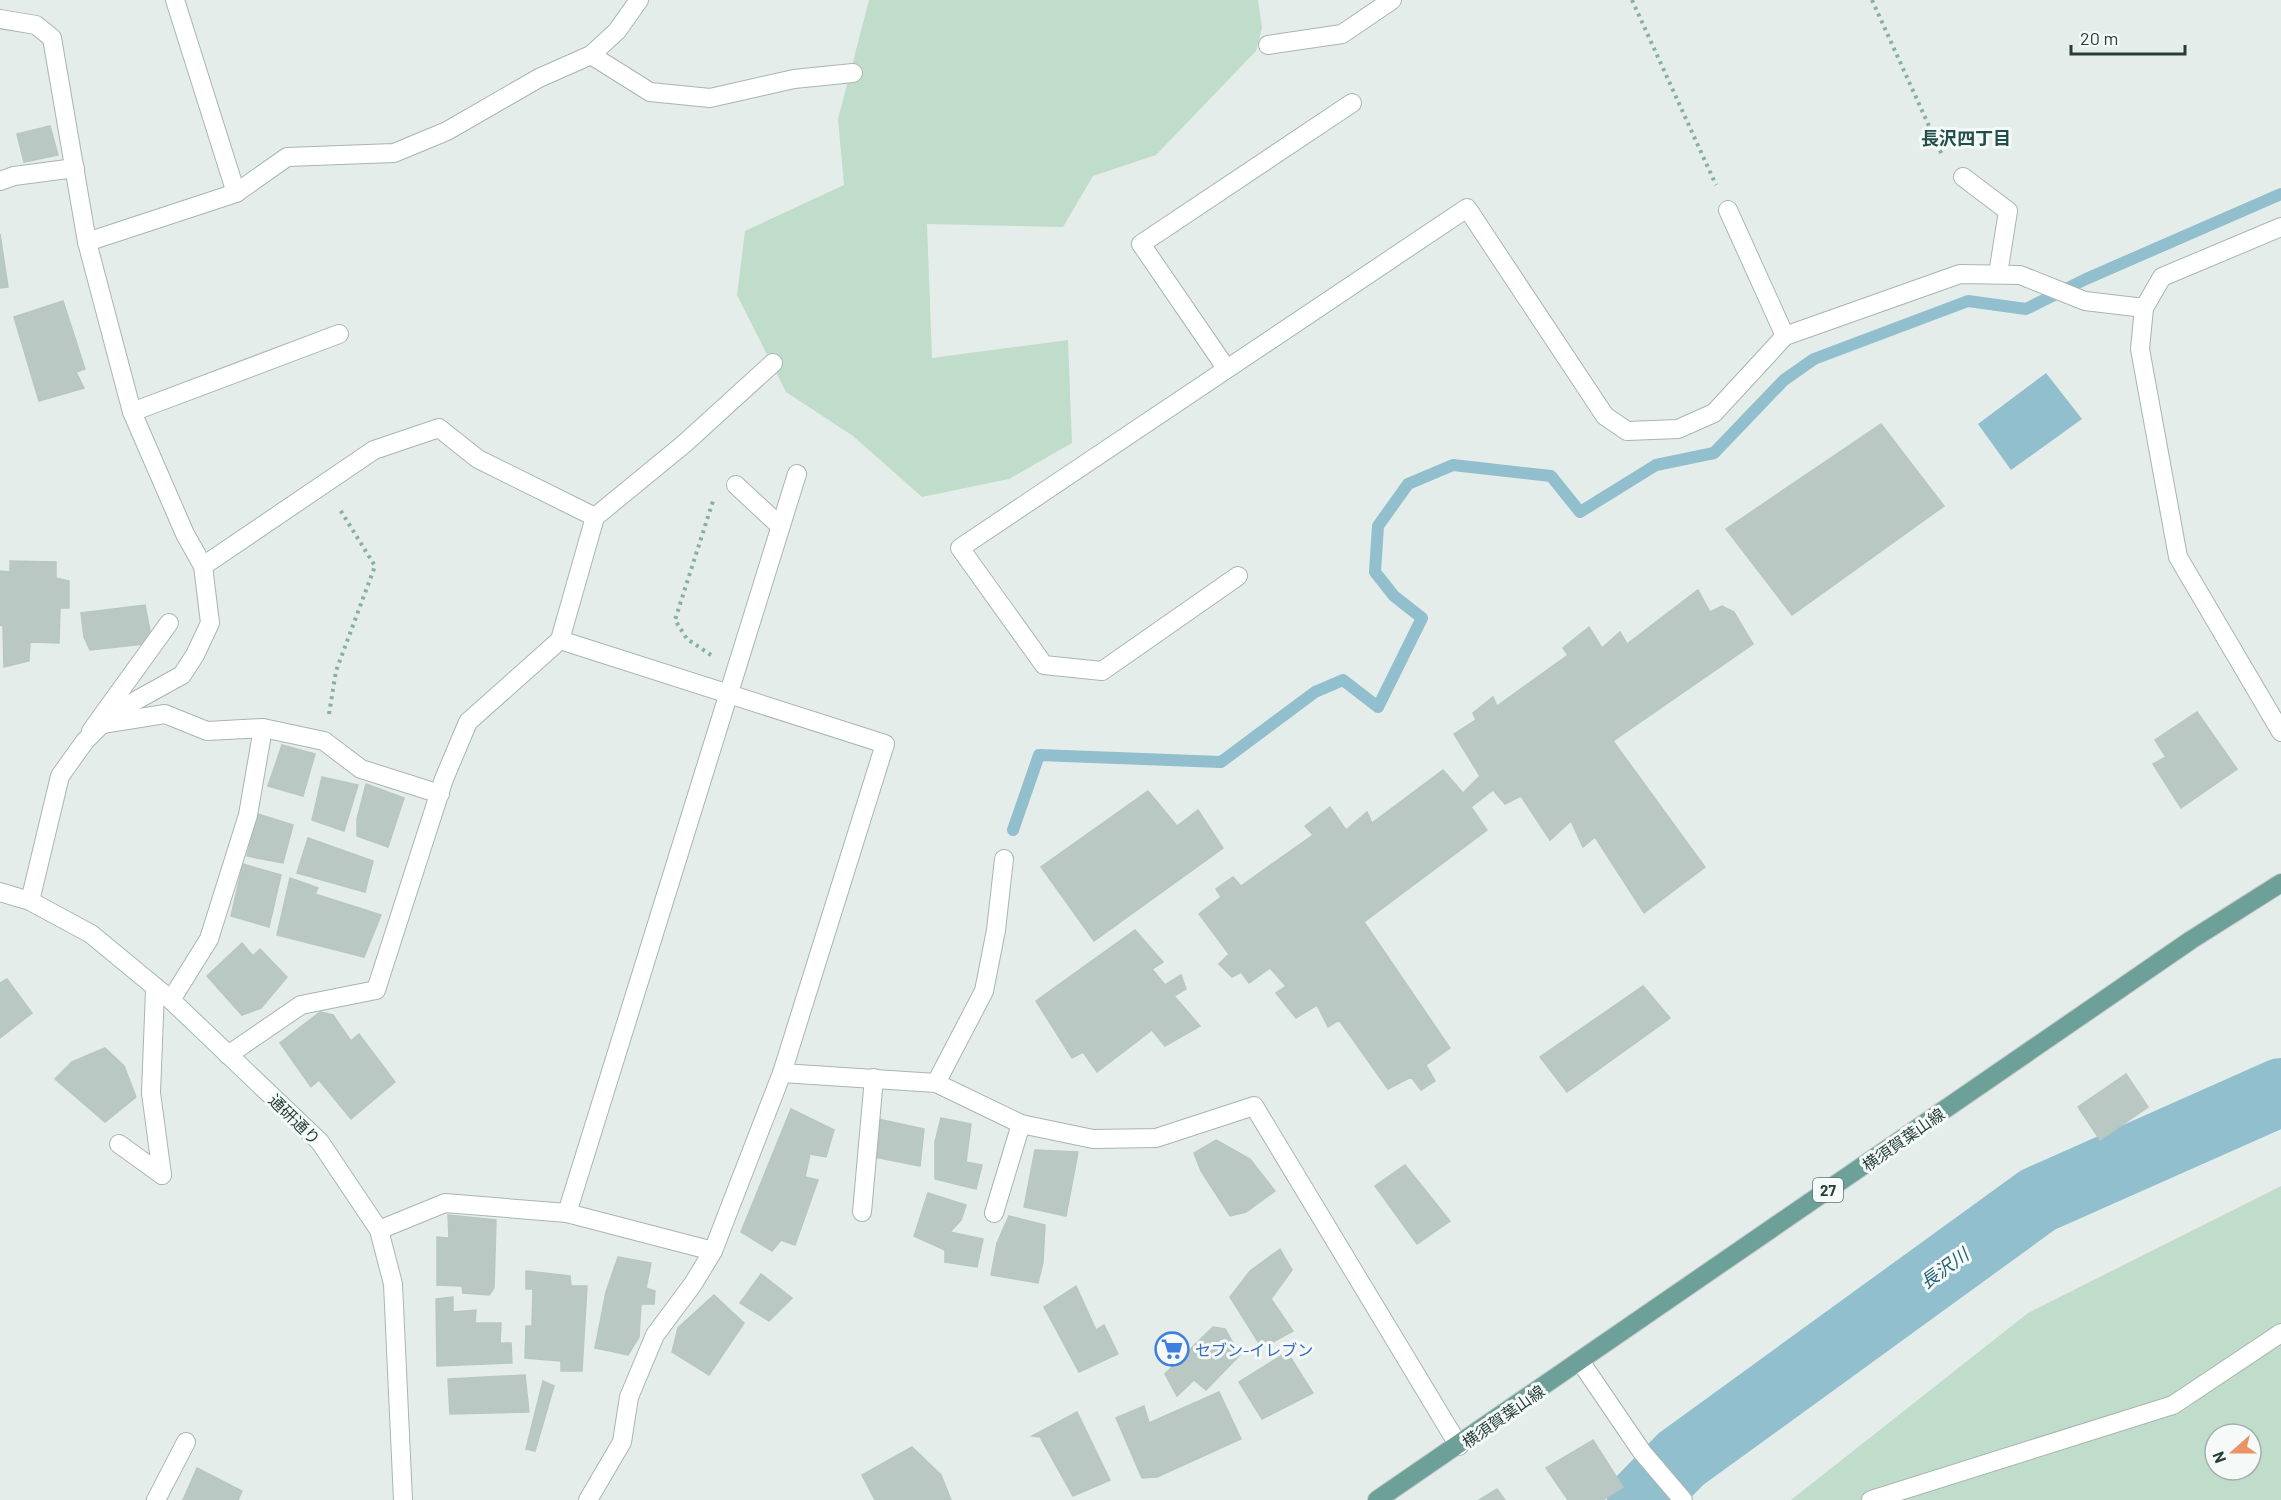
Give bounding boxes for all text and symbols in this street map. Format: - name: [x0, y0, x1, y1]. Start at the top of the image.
- scale bar: [2071, 18, 2185, 56]
- text: 20 m: [2080, 27, 2118, 49]
- district label: 長沢四丁目: [1921, 127, 2011, 149]
- street label: 通研通り: [265, 1090, 325, 1148]
- street label: 横須賀葉山線: [1858, 1104, 1948, 1174]
- road number: 27: [1813, 1178, 1843, 1202]
- water label: 長沢川: [1916, 1242, 1974, 1293]
- supermarket icon: セブン-イレブン: [1154, 1331, 1190, 1367]
- place label: セブン-イレブン: [1195, 1340, 1313, 1359]
- street label: 横須賀葉山線: [1458, 1381, 1548, 1451]
- north arrow: [2203, 1422, 2263, 1482]
- text: N: [2208, 1449, 2229, 1466]

